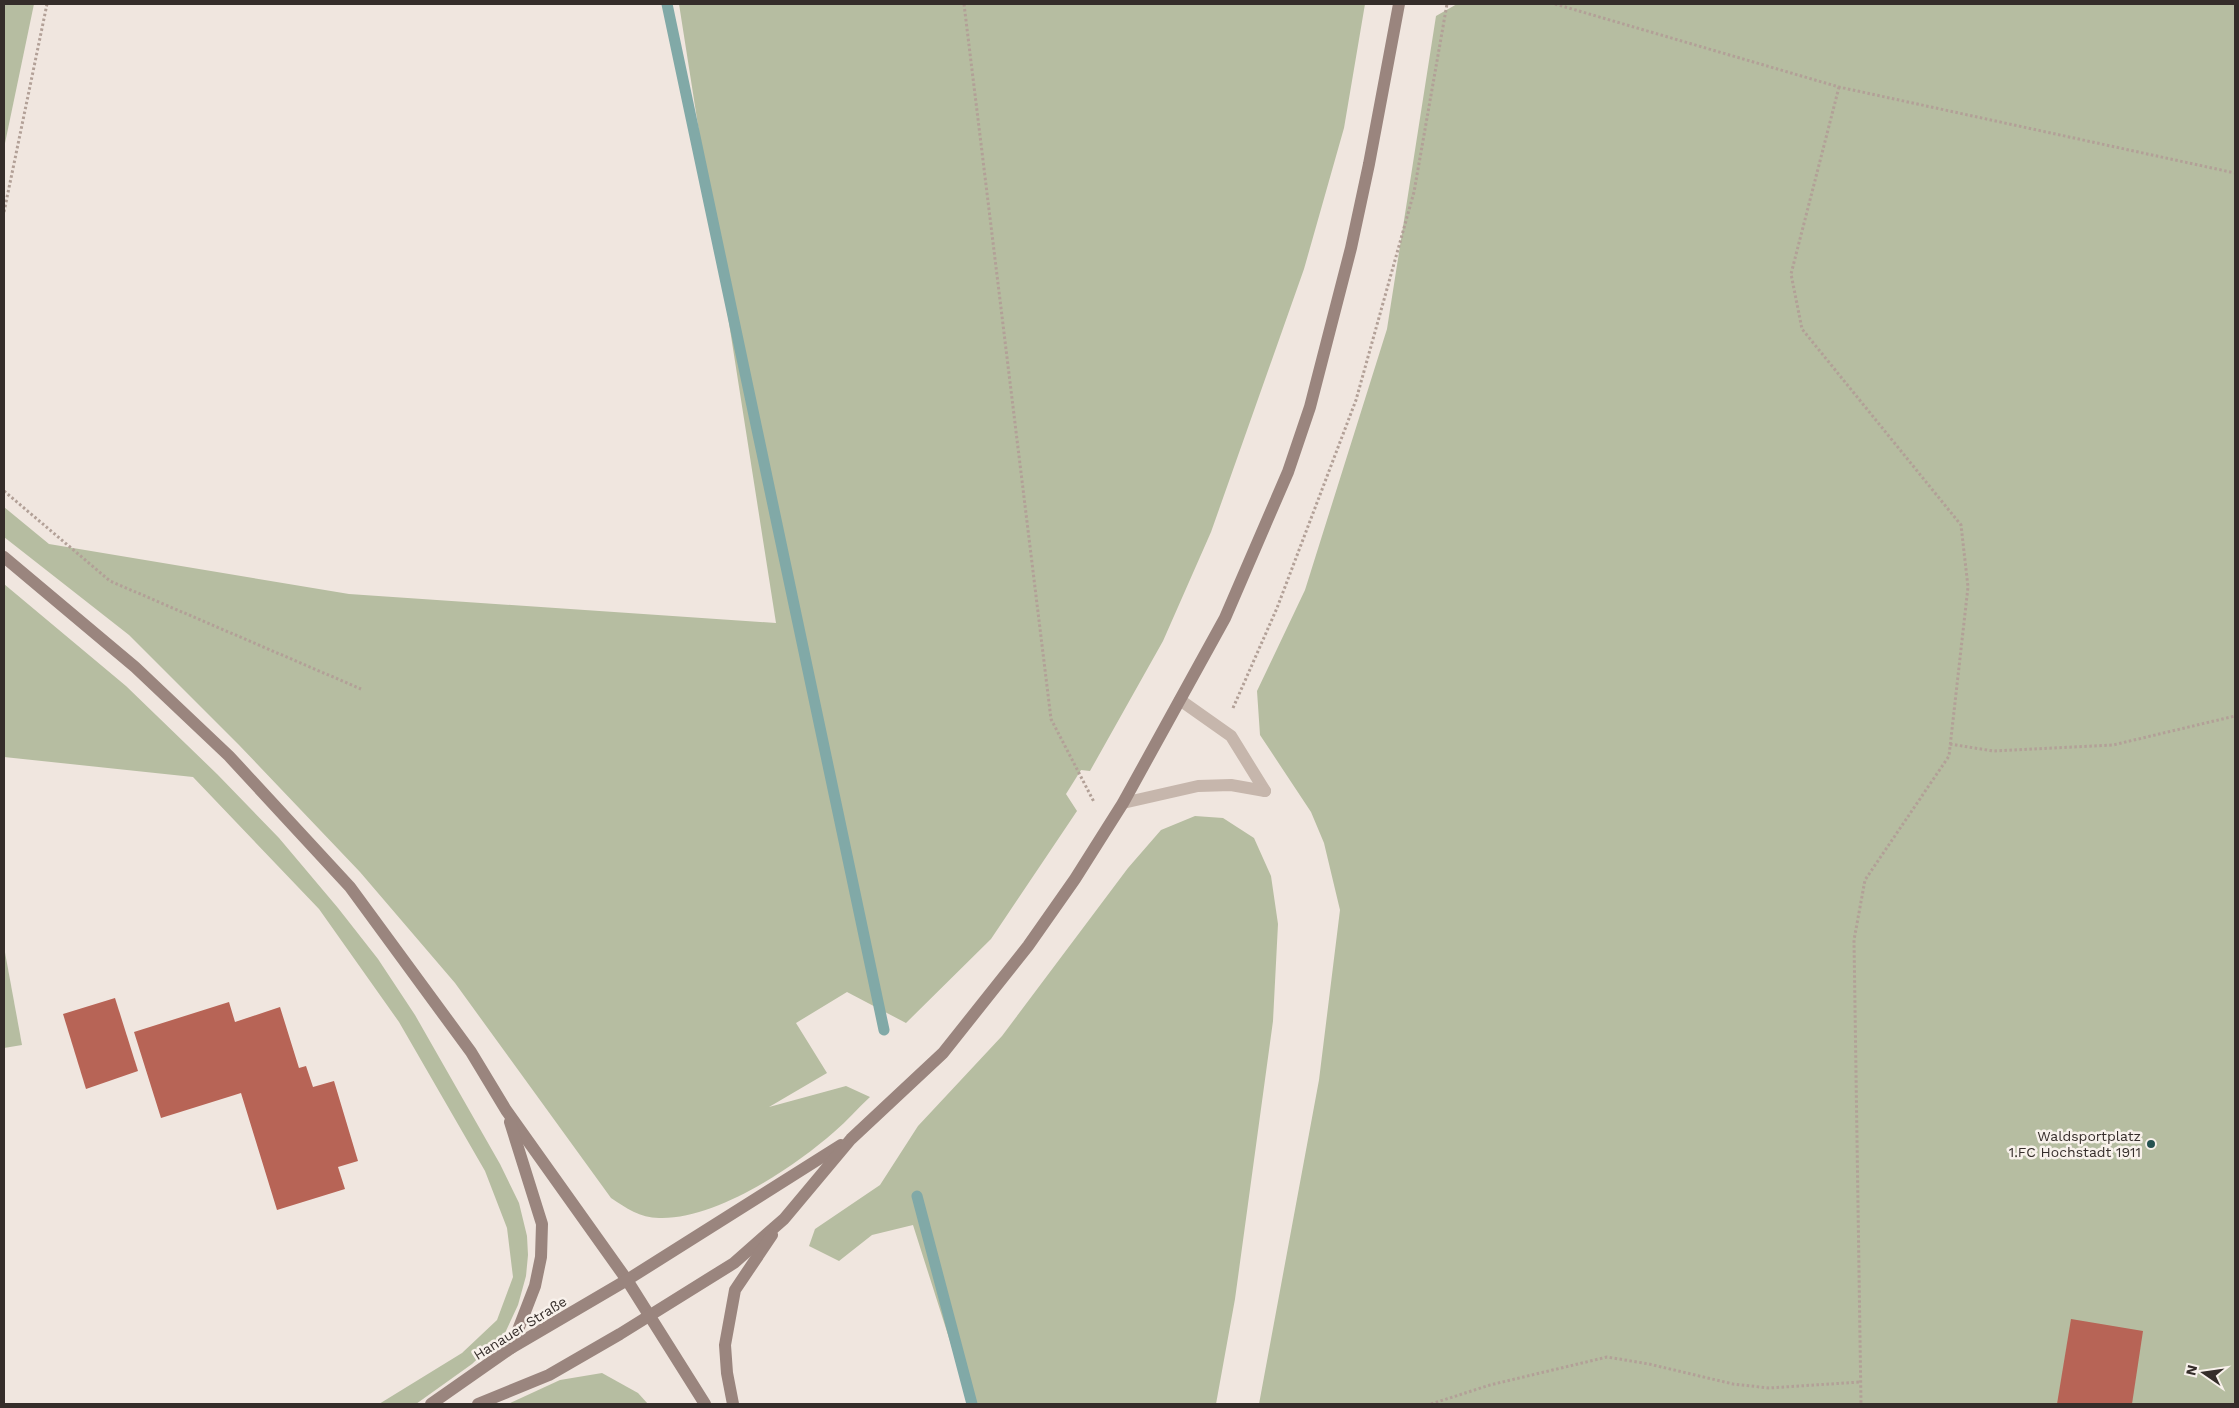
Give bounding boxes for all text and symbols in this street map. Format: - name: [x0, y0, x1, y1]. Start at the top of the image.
- place label: Waldsportplatz 1.FC Hochstadt 1911: [2009, 1128, 2141, 1160]
- marker: Waldsportplatz 1.FC Hochstadt 1911: [2145, 1138, 2157, 1150]
- street label: Hanauer Straße: [471, 1293, 569, 1363]
- north arrow: [2179, 1348, 2229, 1398]
- text: N: [2182, 1363, 2200, 1377]

